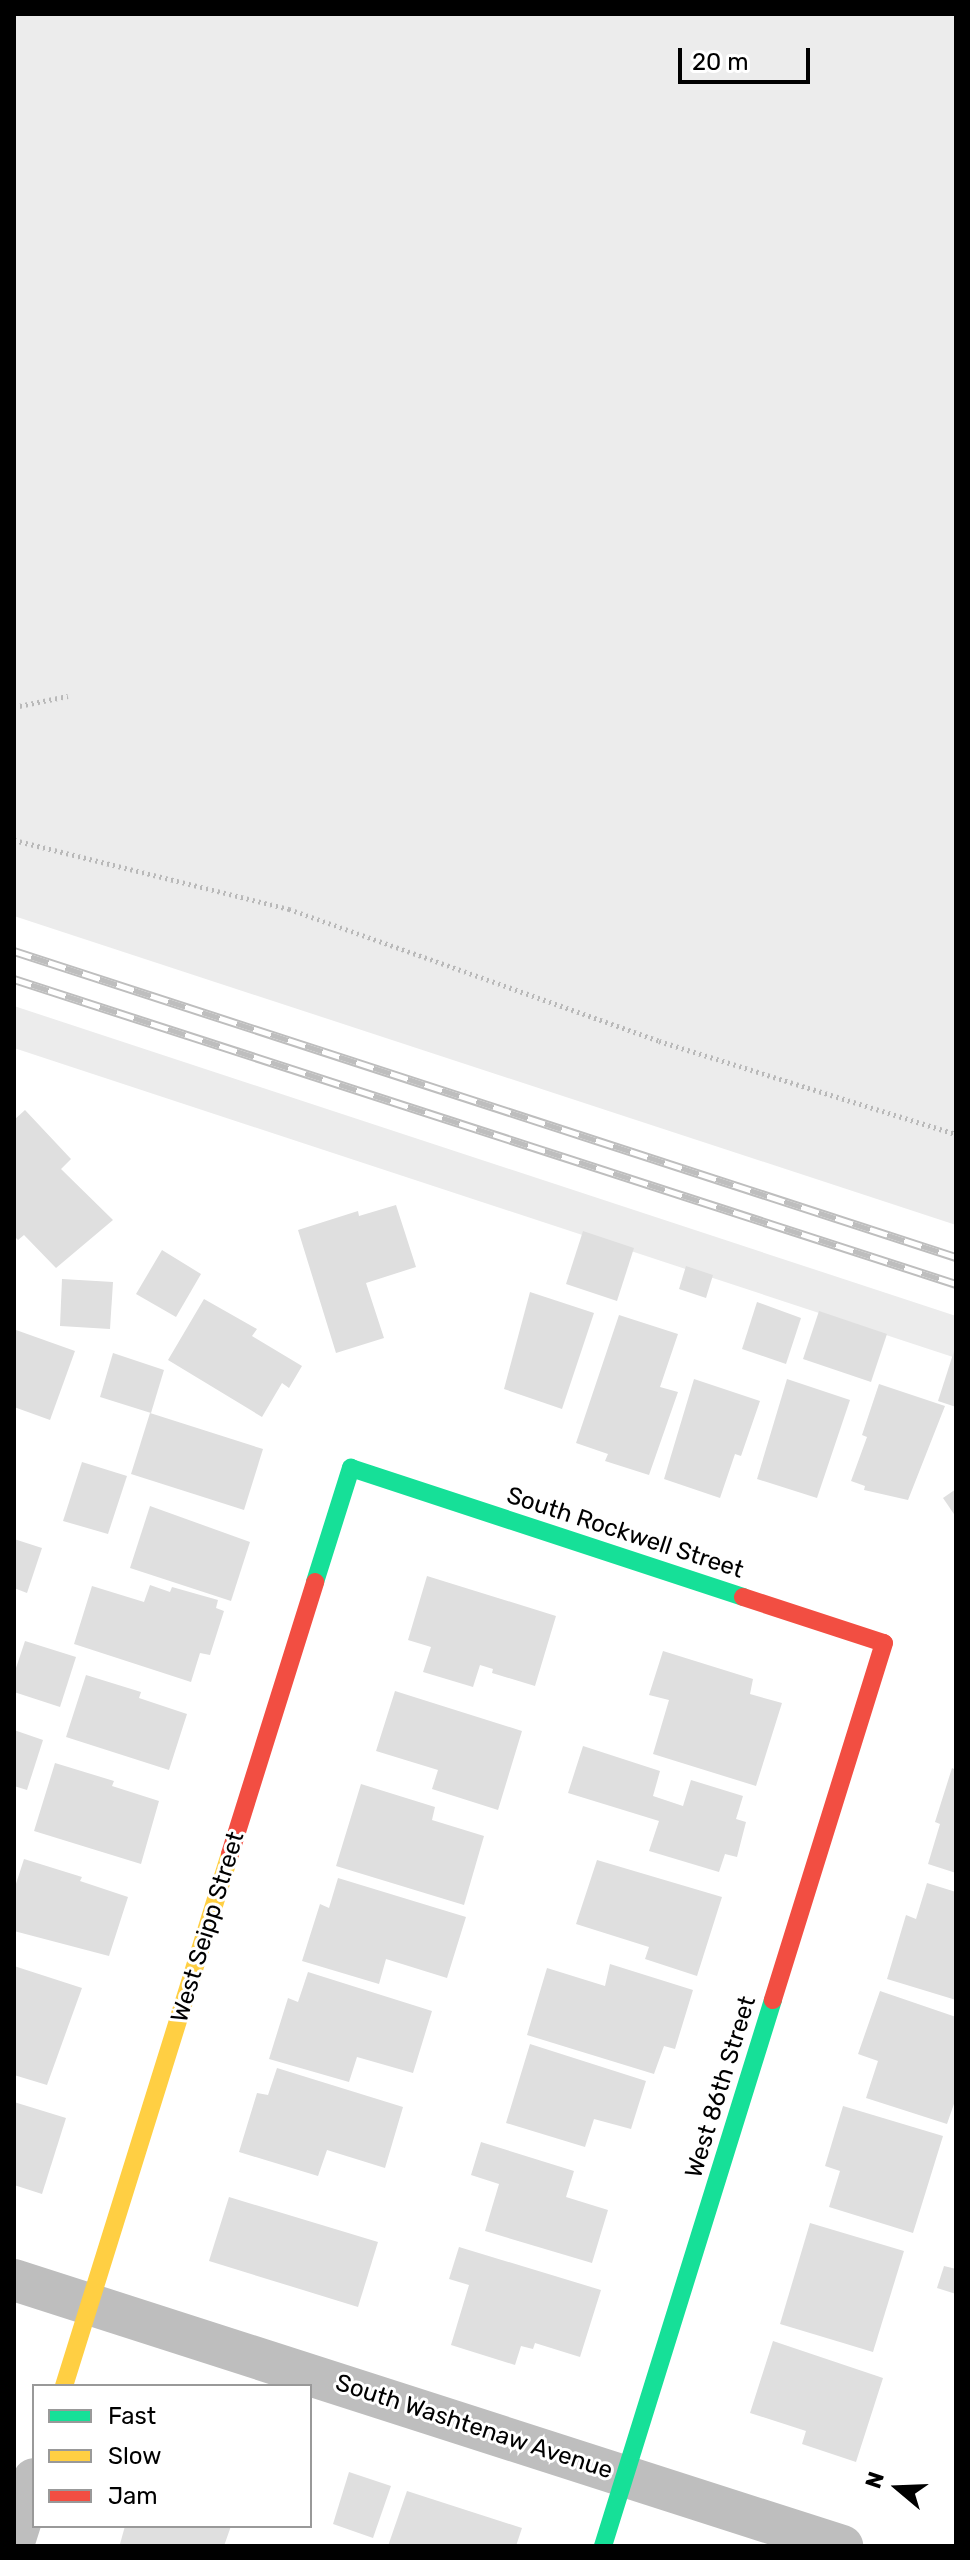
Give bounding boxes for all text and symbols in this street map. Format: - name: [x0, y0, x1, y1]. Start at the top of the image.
- scale bar: [682, 32, 814, 82]
- text: 20 m: [692, 48, 749, 76]
- street label: South Rockwell Street: [503, 1481, 747, 1585]
- street label: West Seipp Street: [165, 1828, 251, 2026]
- street label: West 86th Street: [680, 1993, 762, 2181]
- street label: South Washtenaw Avenue: [331, 2368, 617, 2486]
- legend: [32, 2384, 312, 2528]
- text: Fast: [108, 2402, 156, 2430]
- text: Slow: [108, 2442, 161, 2470]
- north arrow: [858, 2448, 938, 2528]
- text: N: [859, 2468, 890, 2492]
- text: Jam: [108, 2482, 158, 2510]

